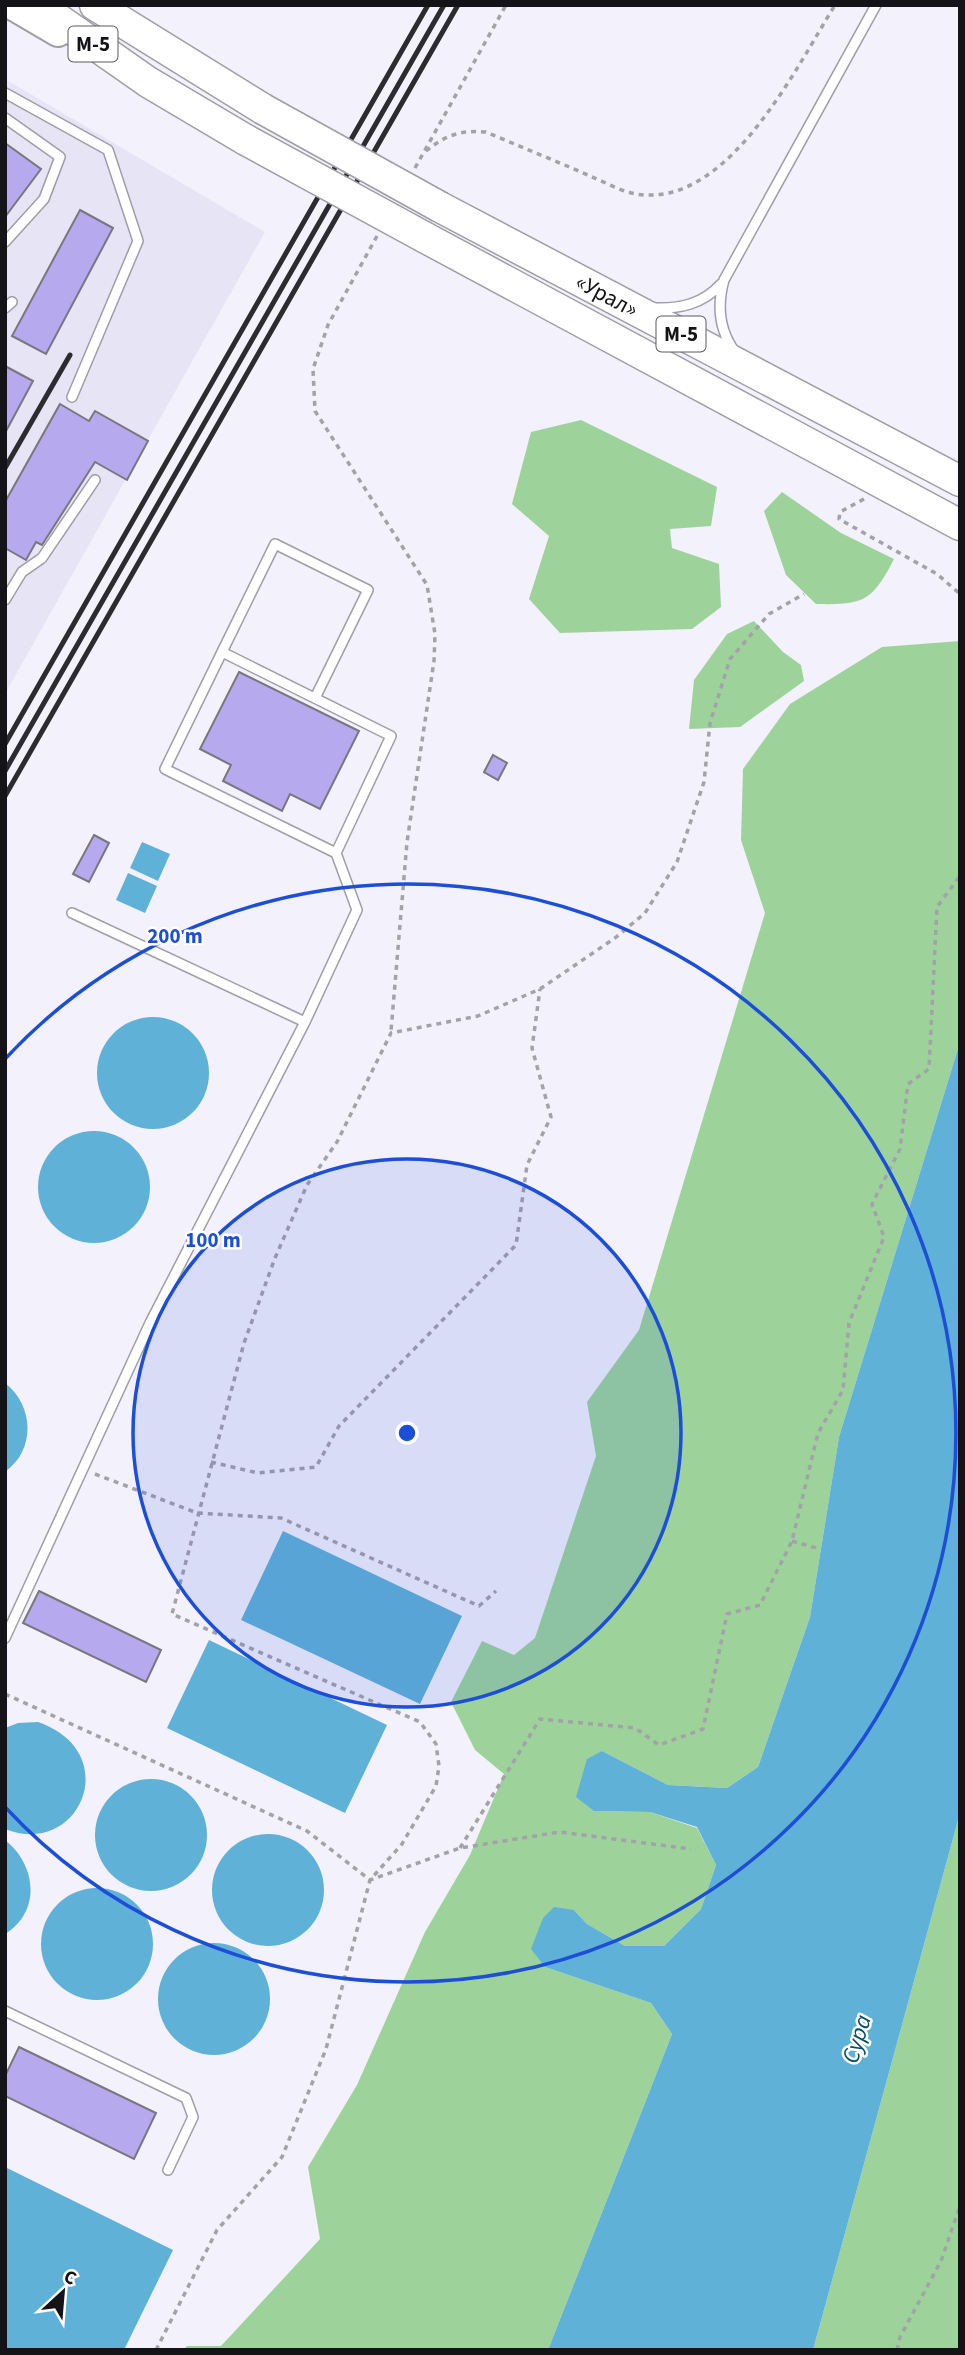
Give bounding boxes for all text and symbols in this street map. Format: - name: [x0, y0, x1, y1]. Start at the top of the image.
- road number: М-5: [68, 26, 118, 61]
- street label: «Урал»: [570, 265, 644, 325]
- road number: М-5: [656, 316, 706, 352]
- text: 200 m: [147, 921, 203, 951]
- text: 100 m: [185, 1225, 241, 1255]
- centre of rings: [395, 1421, 419, 1445]
- water label: Сура: [833, 2010, 881, 2068]
- north arrow: [28, 2257, 98, 2327]
- text: С: [59, 2264, 81, 2293]

